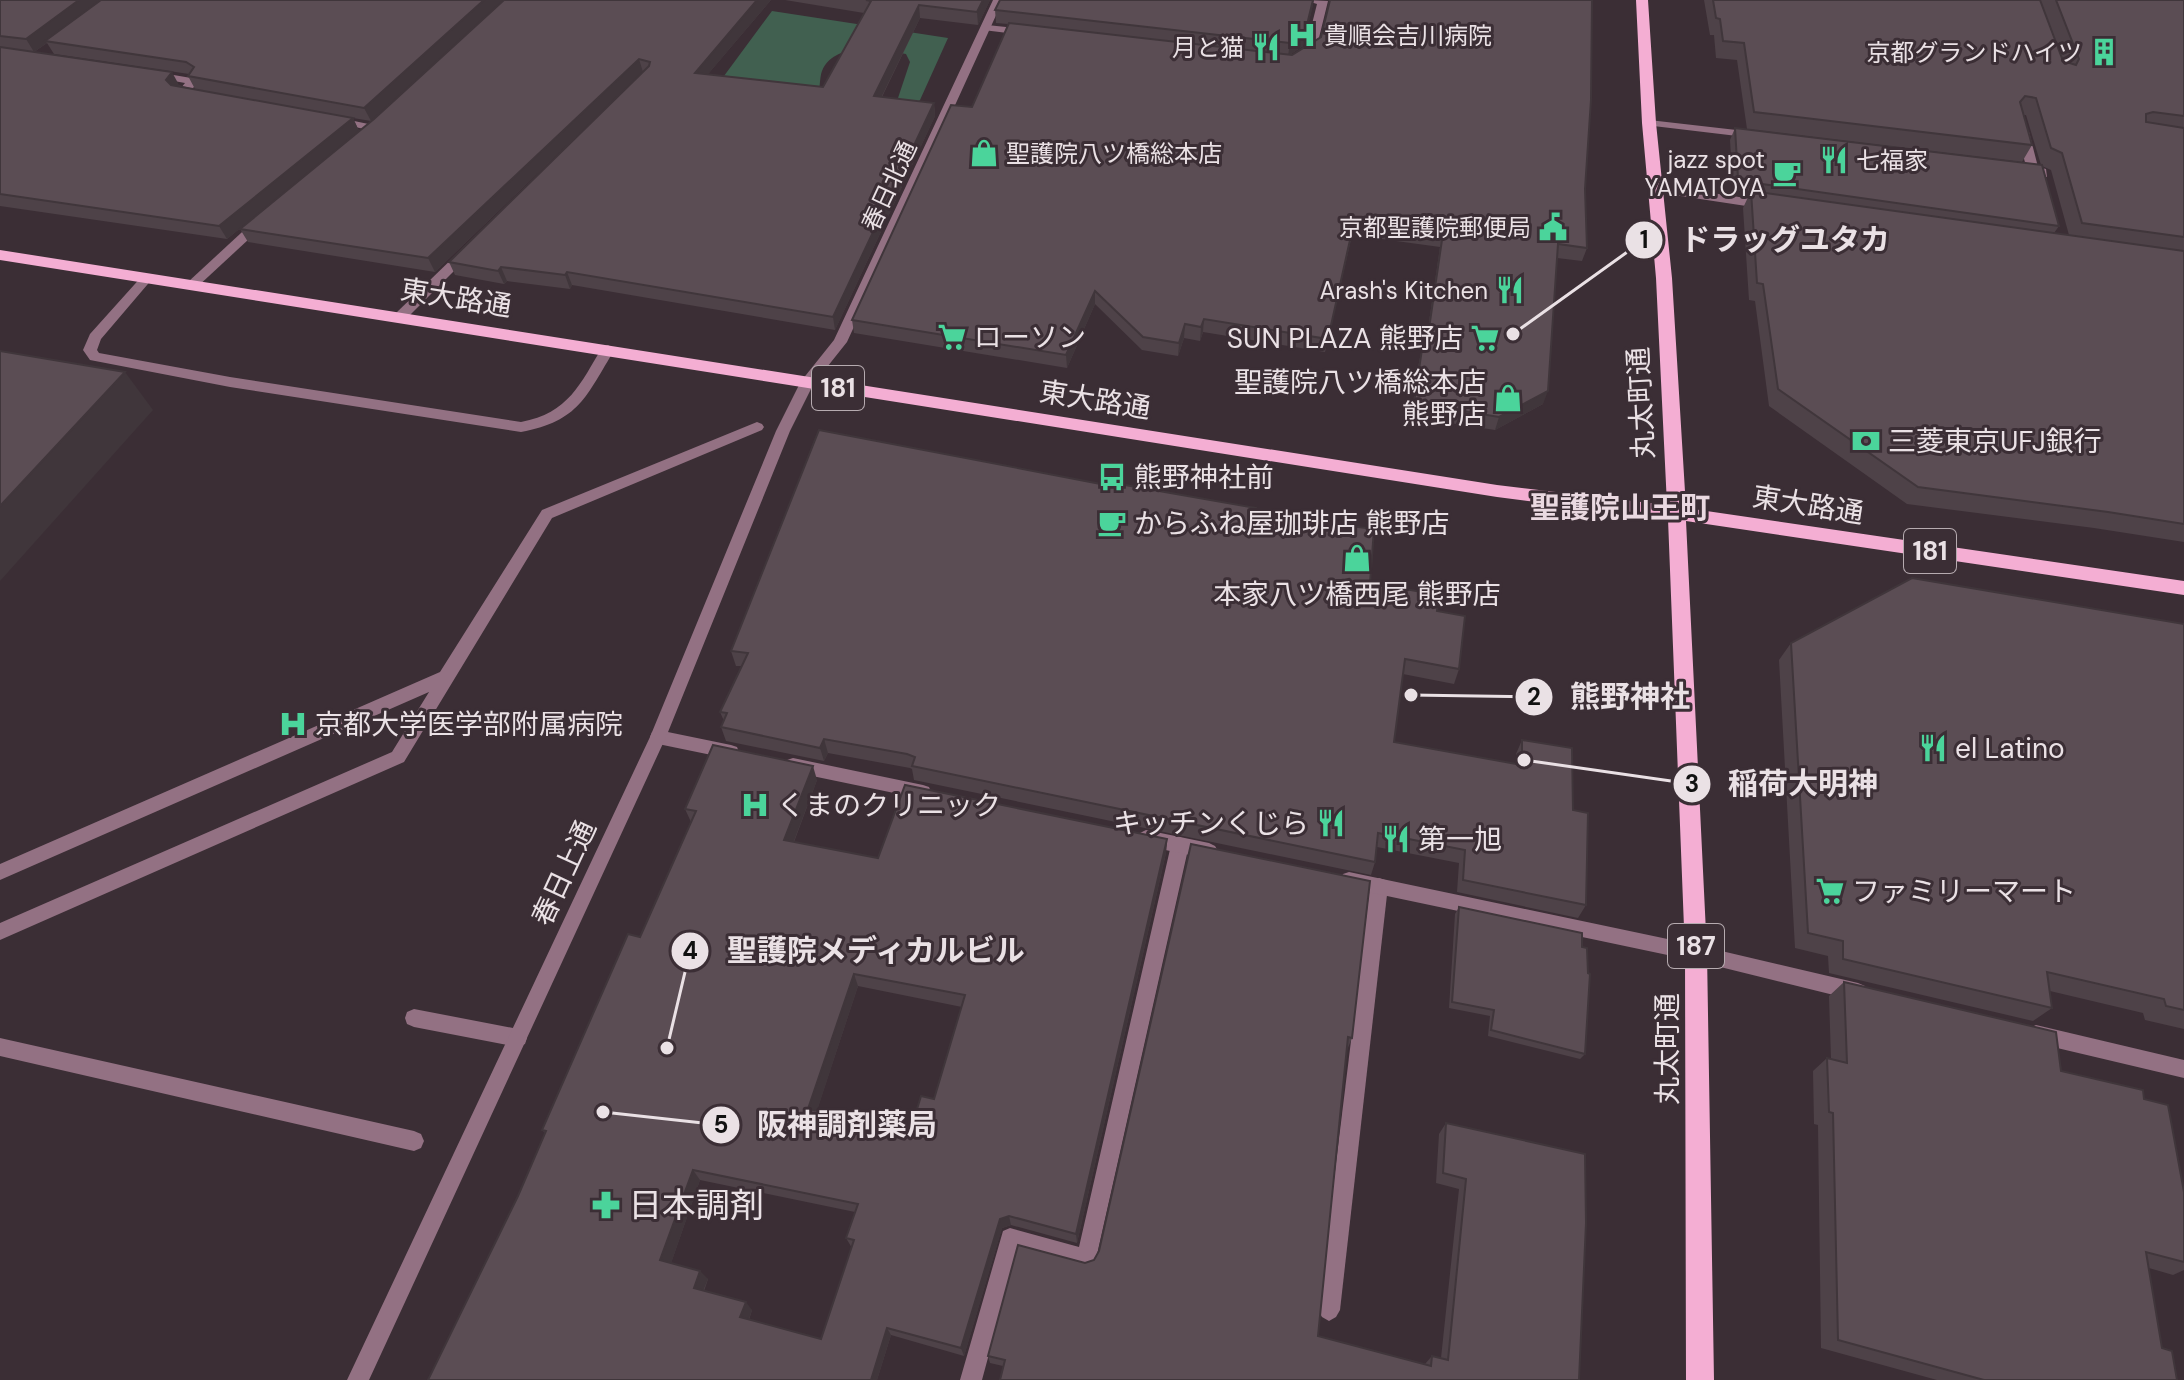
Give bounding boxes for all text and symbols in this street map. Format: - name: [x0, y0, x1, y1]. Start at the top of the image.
- hospital icon: 貴順会吉川病院: [1287, 20, 1317, 50]
- place label: 貴順会吉川病院: [1324, 20, 1492, 51]
- place label: 月と猫: [1172, 32, 1244, 63]
- restaurant icon: 月と猫: [1251, 32, 1281, 62]
- place label: 京都グランドハイツ: [1866, 37, 2082, 68]
- building icon: 京都グランドハイツ: [2089, 37, 2119, 67]
- street label: 春日北通: [855, 136, 923, 236]
- shop icon: 聖護院八ツ橋総本店: [969, 138, 999, 168]
- place label: 聖護院八ツ橋総本店: [1006, 138, 1222, 169]
- place label: jazz spot YAMATOYA: [1645, 144, 1765, 203]
- restaurant icon: 七福家: [1819, 145, 1849, 175]
- place label: 七福家: [1856, 145, 1928, 176]
- cafe icon: jazz spot YAMATOYA: [1772, 158, 1802, 188]
- place label: 京都聖護院郵便局: [1339, 212, 1531, 243]
- public building icon: 京都聖護院郵便局: [1538, 212, 1568, 242]
- callout: ドラッグユタカ: [1624, 213, 1906, 267]
- text: ドラッグユタカ: [1680, 220, 1890, 259]
- text: 1: [1640, 224, 1648, 255]
- street label: 東大路通: [398, 271, 514, 325]
- place label: Arash's Kitchen: [1319, 275, 1488, 306]
- restaurant icon: Arash's Kitchen: [1495, 275, 1525, 305]
- place label: ローソン: [974, 319, 1086, 356]
- place label: SUN PLAZA 熊野店: [1227, 320, 1463, 357]
- supermarket icon: ローソン: [937, 322, 967, 352]
- supermarket icon: SUN PLAZA 熊野店: [1470, 323, 1500, 353]
- street label: 丸太町通: [1620, 346, 1662, 460]
- place label: 聖護院八ツ橋総本店 熊野店: [1234, 364, 1486, 433]
- road number: 181: [812, 366, 864, 410]
- street label: 東大路通: [1037, 373, 1153, 427]
- shop icon: 聖護院八ツ橋総本店 熊野店: [1493, 383, 1523, 413]
- place label: 三菱東京UFJ銀行: [1888, 423, 2102, 460]
- bank icon: 三菱東京UFJ銀行: [1851, 426, 1881, 456]
- place label: 熊野神社前: [1134, 459, 1274, 496]
- bus stop icon: 熊野神社前: [1097, 462, 1127, 492]
- street label: 東大路通: [1750, 478, 1866, 532]
- district label: 聖護院山王町: [1530, 488, 1710, 527]
- place label: からふね屋珈琲店 熊野店: [1134, 505, 1449, 542]
- cafe icon: からふね屋珈琲店 熊野店: [1097, 508, 1127, 538]
- road number: 181: [1904, 529, 1956, 573]
- shop icon: 本家八ツ橋西尾 熊野店: [1342, 543, 1372, 573]
- place label: 本家八ツ橋西尾 熊野店: [1213, 576, 1501, 613]
- callout: 熊野神社: [1514, 670, 1706, 724]
- text: 熊野神社: [1570, 677, 1690, 716]
- text: 2: [1527, 681, 1541, 712]
- place label: 京都大学医学部附属病院: [315, 706, 623, 743]
- hospital icon: 京都大学医学部附属病院: [278, 709, 308, 739]
- place label: el Latino: [1955, 730, 2065, 767]
- restaurant icon: el Latino: [1918, 733, 1948, 763]
- callout: 稲荷大明神: [1672, 757, 1894, 811]
- text: 稲荷大明神: [1728, 764, 1878, 803]
- text: 3: [1685, 768, 1699, 799]
- place label: くまのクリニック: [777, 787, 1001, 824]
- hospital icon: くまのクリニック: [740, 790, 770, 820]
- place label: キッチンくじら: [1113, 805, 1309, 842]
- restaurant icon: キッチンくじら: [1316, 808, 1346, 838]
- street label: 春日上通: [524, 814, 604, 932]
- place label: 第一旭: [1418, 821, 1502, 858]
- restaurant icon: 第一旭: [1381, 824, 1411, 854]
- place label: ファミリーマート: [1852, 873, 2076, 910]
- supermarket icon: ファミリーマート: [1815, 876, 1845, 906]
- callout: 聖護院メディカルビル: [670, 924, 1042, 978]
- road number: 187: [1668, 924, 1724, 968]
- text: 聖護院メディカルビル: [727, 931, 1025, 970]
- text: 4: [682, 935, 698, 966]
- street label: 丸太町通: [1649, 993, 1686, 1105]
- callout: 阪神調剤薬局: [701, 1098, 953, 1152]
- text: 阪神調剤薬局: [757, 1105, 937, 1144]
- text: 5: [714, 1109, 728, 1140]
- place label: 日本調剤: [628, 1183, 764, 1228]
- pharmacy icon: 日本調剤: [591, 1190, 621, 1220]

